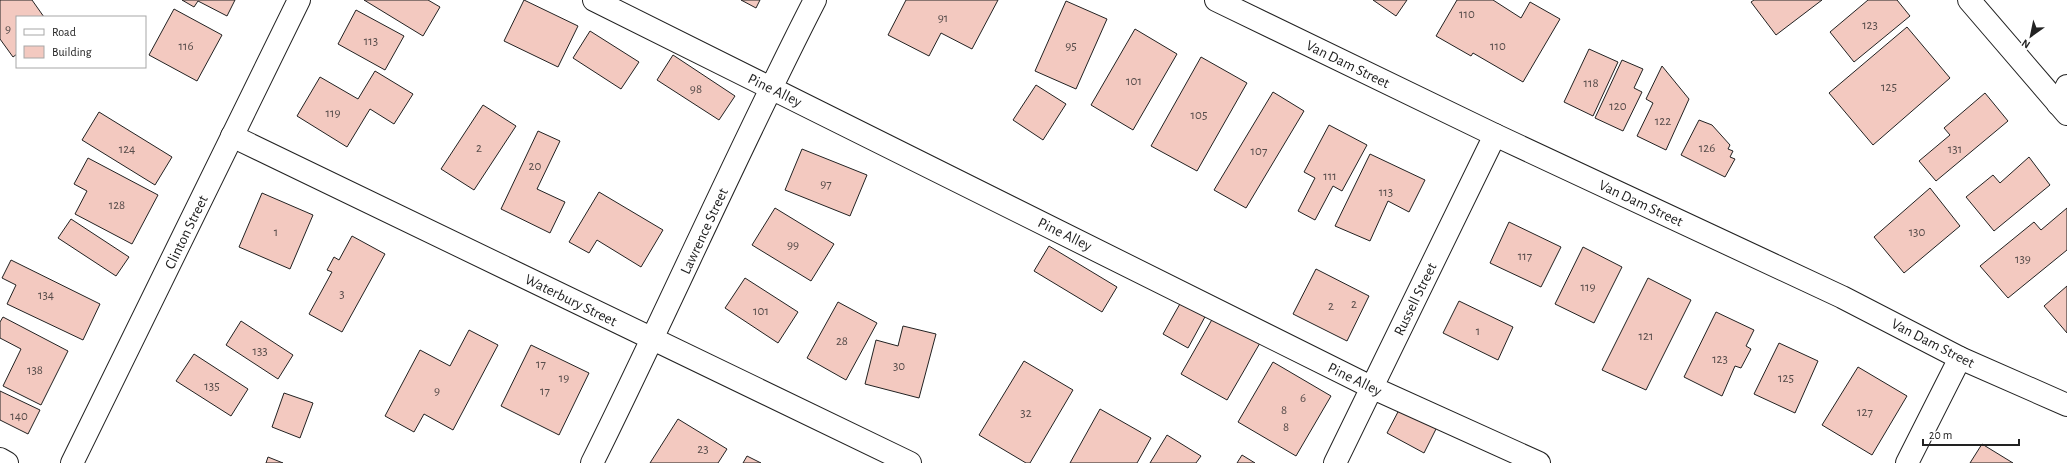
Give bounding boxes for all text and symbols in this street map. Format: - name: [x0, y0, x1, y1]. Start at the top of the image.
- house number: 110: [1459, 8, 1475, 21]
- house number: 91: [938, 12, 948, 25]
- legend: [16, 16, 146, 68]
- north arrow: [2011, 16, 2051, 56]
- house number: 123: [1862, 19, 1878, 32]
- house number: 9: [5, 23, 11, 36]
- text: Road: [52, 26, 76, 38]
- house number: 113: [364, 35, 378, 48]
- text: N: [2020, 37, 2032, 51]
- street label: Van Dam Street: [1304, 38, 1392, 91]
- house number: 116: [178, 40, 194, 53]
- house number: 95: [1065, 40, 1077, 53]
- house number: 110: [1490, 40, 1506, 53]
- text: Building: [52, 46, 92, 58]
- street label: Pine Alley: [745, 71, 805, 110]
- house number: 101: [1126, 75, 1142, 88]
- house number: 118: [1583, 77, 1599, 90]
- house number: 125: [1881, 81, 1897, 94]
- house number: 98: [690, 83, 702, 96]
- house number: 120: [1609, 100, 1627, 113]
- house number: 119: [325, 107, 341, 120]
- house number: 105: [1191, 109, 1207, 122]
- house number: 122: [1655, 115, 1671, 128]
- house number: 2: [476, 142, 482, 155]
- house number: 126: [1699, 142, 1715, 155]
- house number: 124: [119, 143, 135, 156]
- house number: 131: [1948, 143, 1962, 156]
- house number: 107: [1251, 145, 1268, 158]
- house number: 20: [529, 160, 542, 173]
- house number: 111: [1323, 170, 1337, 183]
- street label: Van Dam Street: [1596, 177, 1685, 230]
- house number: 97: [820, 178, 832, 191]
- street label: Lawrence Street: [678, 186, 731, 277]
- house number: 113: [1379, 186, 1393, 199]
- street label: Clinton Street: [162, 193, 211, 272]
- house number: 128: [109, 199, 125, 212]
- street label: Pine Alley: [1035, 215, 1095, 254]
- house number: 1: [274, 226, 278, 239]
- house number: 130: [1909, 226, 1925, 239]
- house number: 99: [787, 239, 799, 252]
- house number: 117: [1518, 250, 1533, 263]
- house number: 139: [2015, 253, 2031, 266]
- street label: Russell Street: [1391, 260, 1440, 338]
- street label: Waterbury Street: [522, 272, 619, 329]
- house number: 119: [1580, 281, 1596, 294]
- house number: 3: [339, 288, 345, 301]
- house number: 134: [38, 289, 54, 302]
- house number: 2: [1351, 298, 1357, 311]
- house number: 2: [1328, 300, 1334, 313]
- house number: 101: [753, 305, 769, 318]
- street label: Van Dam Street: [1889, 316, 1977, 371]
- house number: 1: [1476, 325, 1480, 338]
- house number: 121: [1639, 330, 1653, 343]
- house number: 28: [836, 335, 848, 348]
- house number: 133: [252, 345, 268, 358]
- house number: 123: [1712, 353, 1728, 366]
- house number: 17: [536, 358, 547, 371]
- house number: 30: [893, 360, 905, 373]
- street label: Pine Alley: [1325, 360, 1385, 399]
- house number: 138: [27, 364, 43, 377]
- house number: 19: [559, 372, 569, 385]
- house number: 125: [1778, 372, 1794, 385]
- house number: 135: [204, 380, 220, 393]
- house number: 9: [434, 385, 440, 398]
- house number: 17: [540, 385, 551, 398]
- house number: 6: [1300, 392, 1306, 405]
- house number: 8: [1281, 404, 1287, 417]
- house number: 127: [1857, 406, 1873, 419]
- house number: 32: [1020, 407, 1032, 420]
- house number: 140: [10, 410, 28, 423]
- house number: 8: [1283, 421, 1289, 434]
- scale bar: [1923, 421, 2019, 447]
- text: 20 m: [1929, 429, 1952, 441]
- house number: 23: [697, 443, 709, 456]

